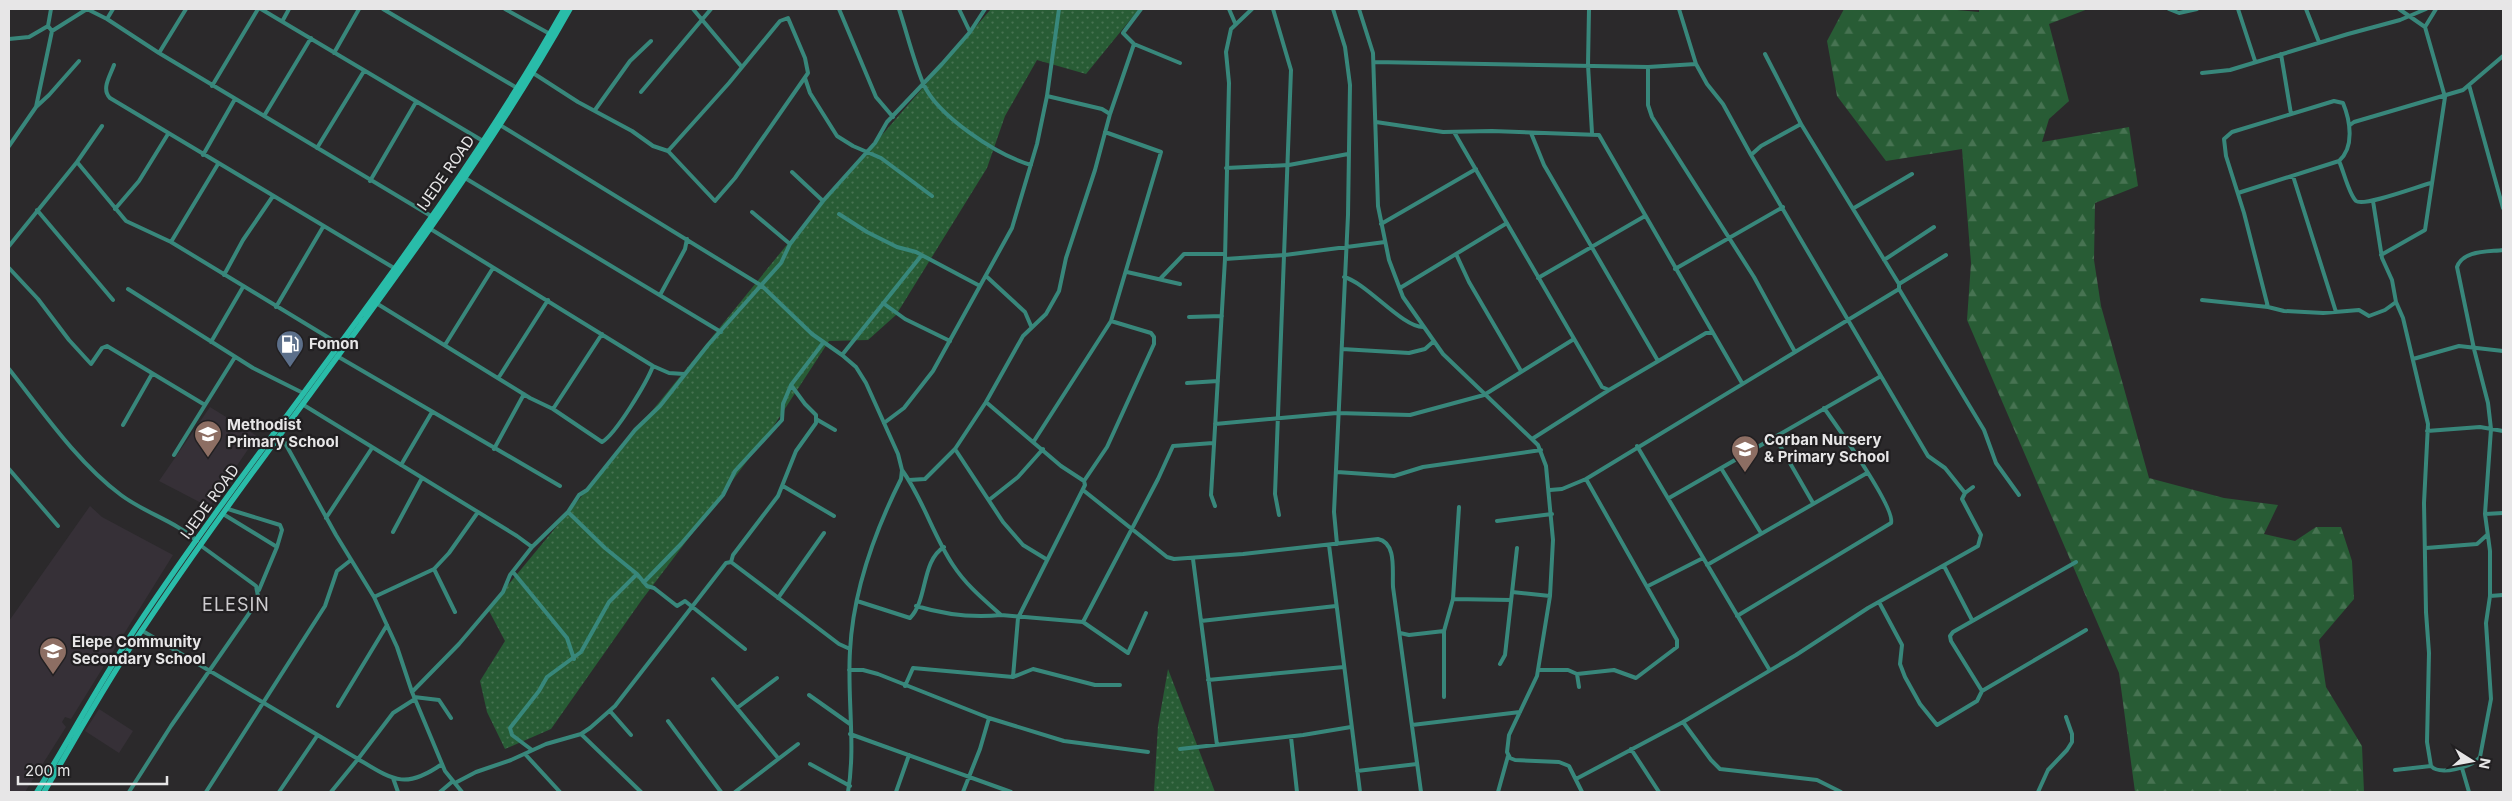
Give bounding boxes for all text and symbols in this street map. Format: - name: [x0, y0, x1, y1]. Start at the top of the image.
- street label: IJEDE ROAD: [413, 131, 478, 214]
- fuel station icon: Fomon: [275, 329, 305, 368]
- place label: Fomon: [309, 334, 359, 353]
- place label: Methodist Primary School: [227, 415, 339, 451]
- school or university icon: Methodist Primary School: [193, 419, 223, 458]
- place label: Corban Nursery & Primary School: [1764, 430, 1889, 466]
- school or university icon: Corban Nursery & Primary School: [1730, 434, 1760, 473]
- street label: IJEDE ROAD: [176, 461, 243, 543]
- district label: ELESIN: [202, 594, 270, 615]
- place label: Elepe Community Secondary School: [72, 632, 206, 668]
- school or university icon: Elepe Community Secondary School: [38, 636, 68, 675]
- north arrow: [2447, 736, 2497, 786]
- scale bar: [18, 754, 166, 786]
- text: N: [2476, 757, 2495, 770]
- text: 200 m: [25, 761, 70, 780]

